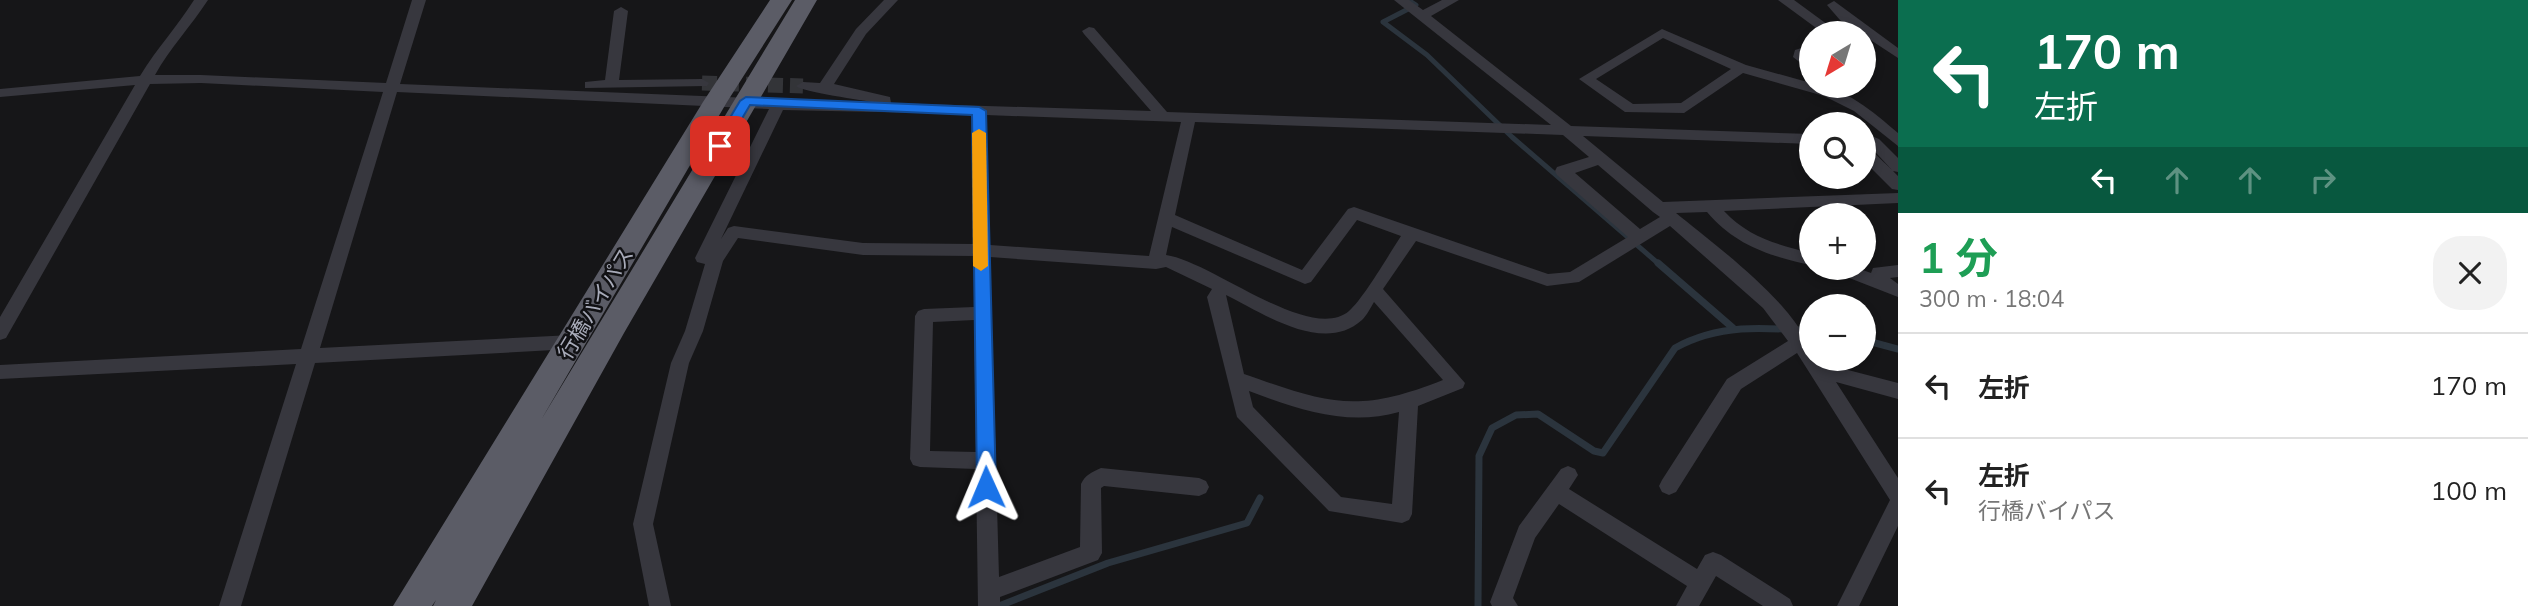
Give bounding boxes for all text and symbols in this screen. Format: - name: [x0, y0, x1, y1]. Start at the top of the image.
- text: 170 m: [2034, 20, 2180, 81]
- north arrow: [1799, 21, 1876, 98]
- map controls: [1799, 21, 1876, 371]
- icon: left: [1919, 28, 2010, 119]
- text: 左折: [2034, 86, 2098, 126]
- button: search: [1799, 112, 1876, 189]
- pin: [690, 116, 750, 176]
- icon: arrive: [701, 127, 739, 165]
- icon: left: [2085, 161, 2123, 199]
- icon: ahead: [2158, 161, 2196, 199]
- icon: ahead: [2231, 161, 2269, 199]
- icon: right: [2304, 161, 2342, 199]
- button: +: [1799, 203, 1876, 280]
- text: 1 分: [1919, 231, 1998, 284]
- button: close: [2433, 236, 2507, 310]
- street label: 行橋バイパス: [552, 242, 638, 364]
- text: 300 m · 18:04: [1919, 284, 2064, 313]
- button: −: [1799, 294, 1876, 371]
- icon: left: [1919, 367, 1957, 405]
- text: 170 m: [2431, 369, 2507, 402]
- text: 左折: [1978, 371, 2030, 404]
- position arrow: [949, 450, 1023, 524]
- text: 左折: [1978, 459, 2030, 492]
- icon: left: [1919, 472, 1957, 510]
- text: 100 m: [2431, 474, 2507, 507]
- text: 行橋バイパス: [1978, 496, 2116, 525]

